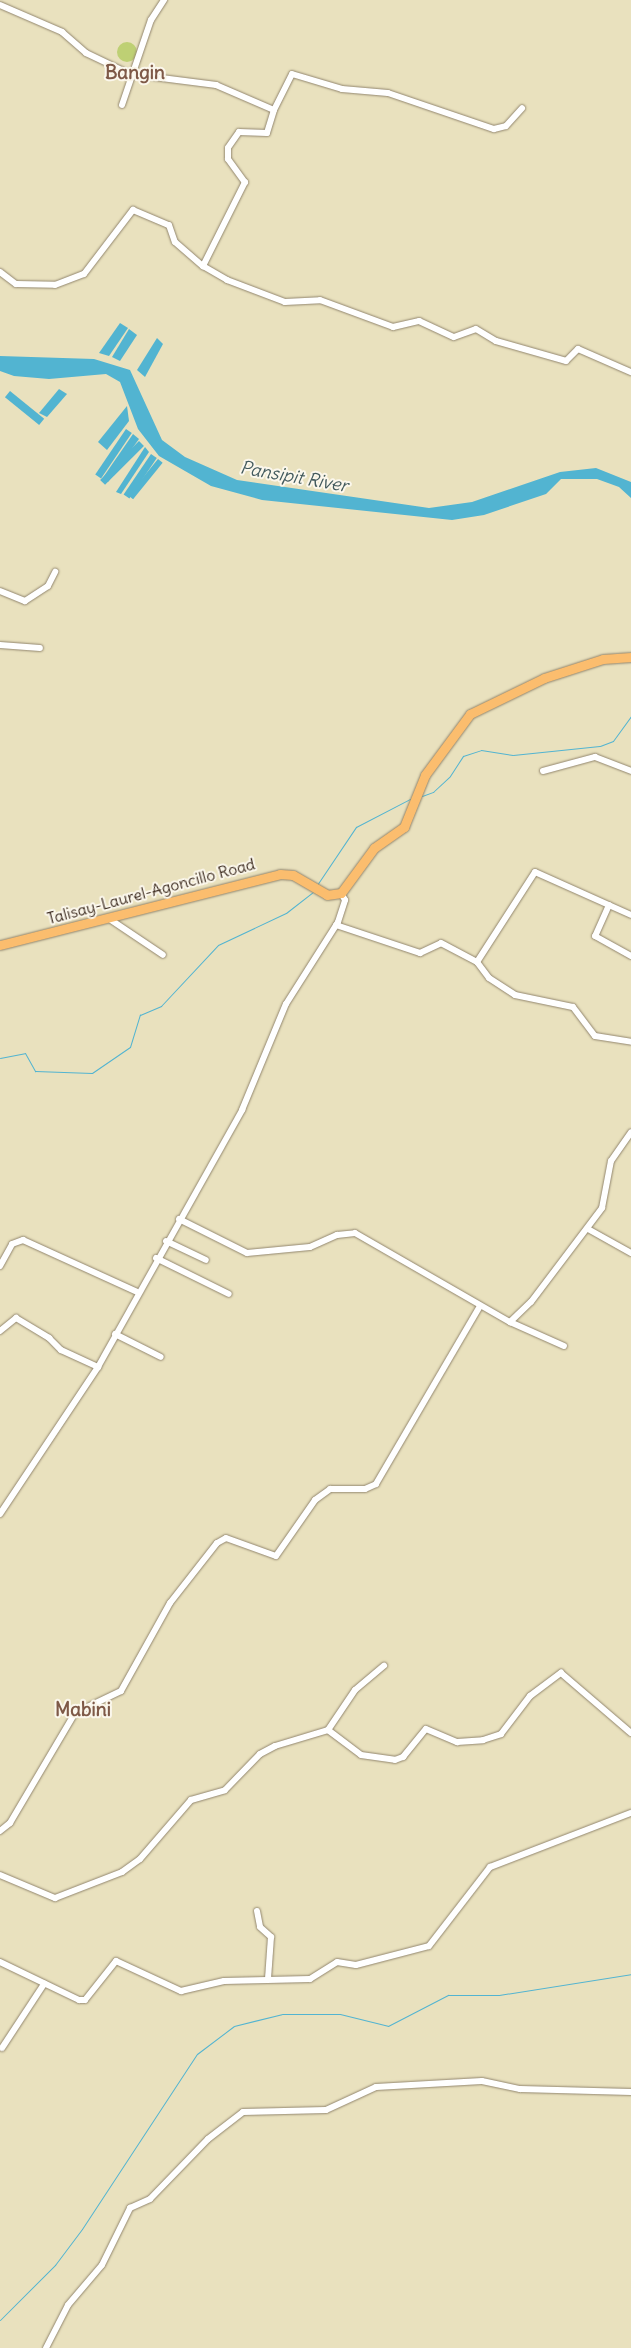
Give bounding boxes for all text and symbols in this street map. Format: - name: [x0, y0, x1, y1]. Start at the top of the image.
- district label: Bangin: [105, 62, 165, 84]
- water label: Pansipit River: [238, 457, 350, 497]
- street label: Talisay-Laurel-Agoncillo Road: [45, 854, 257, 928]
- district label: Mabini: [55, 1699, 111, 1721]

